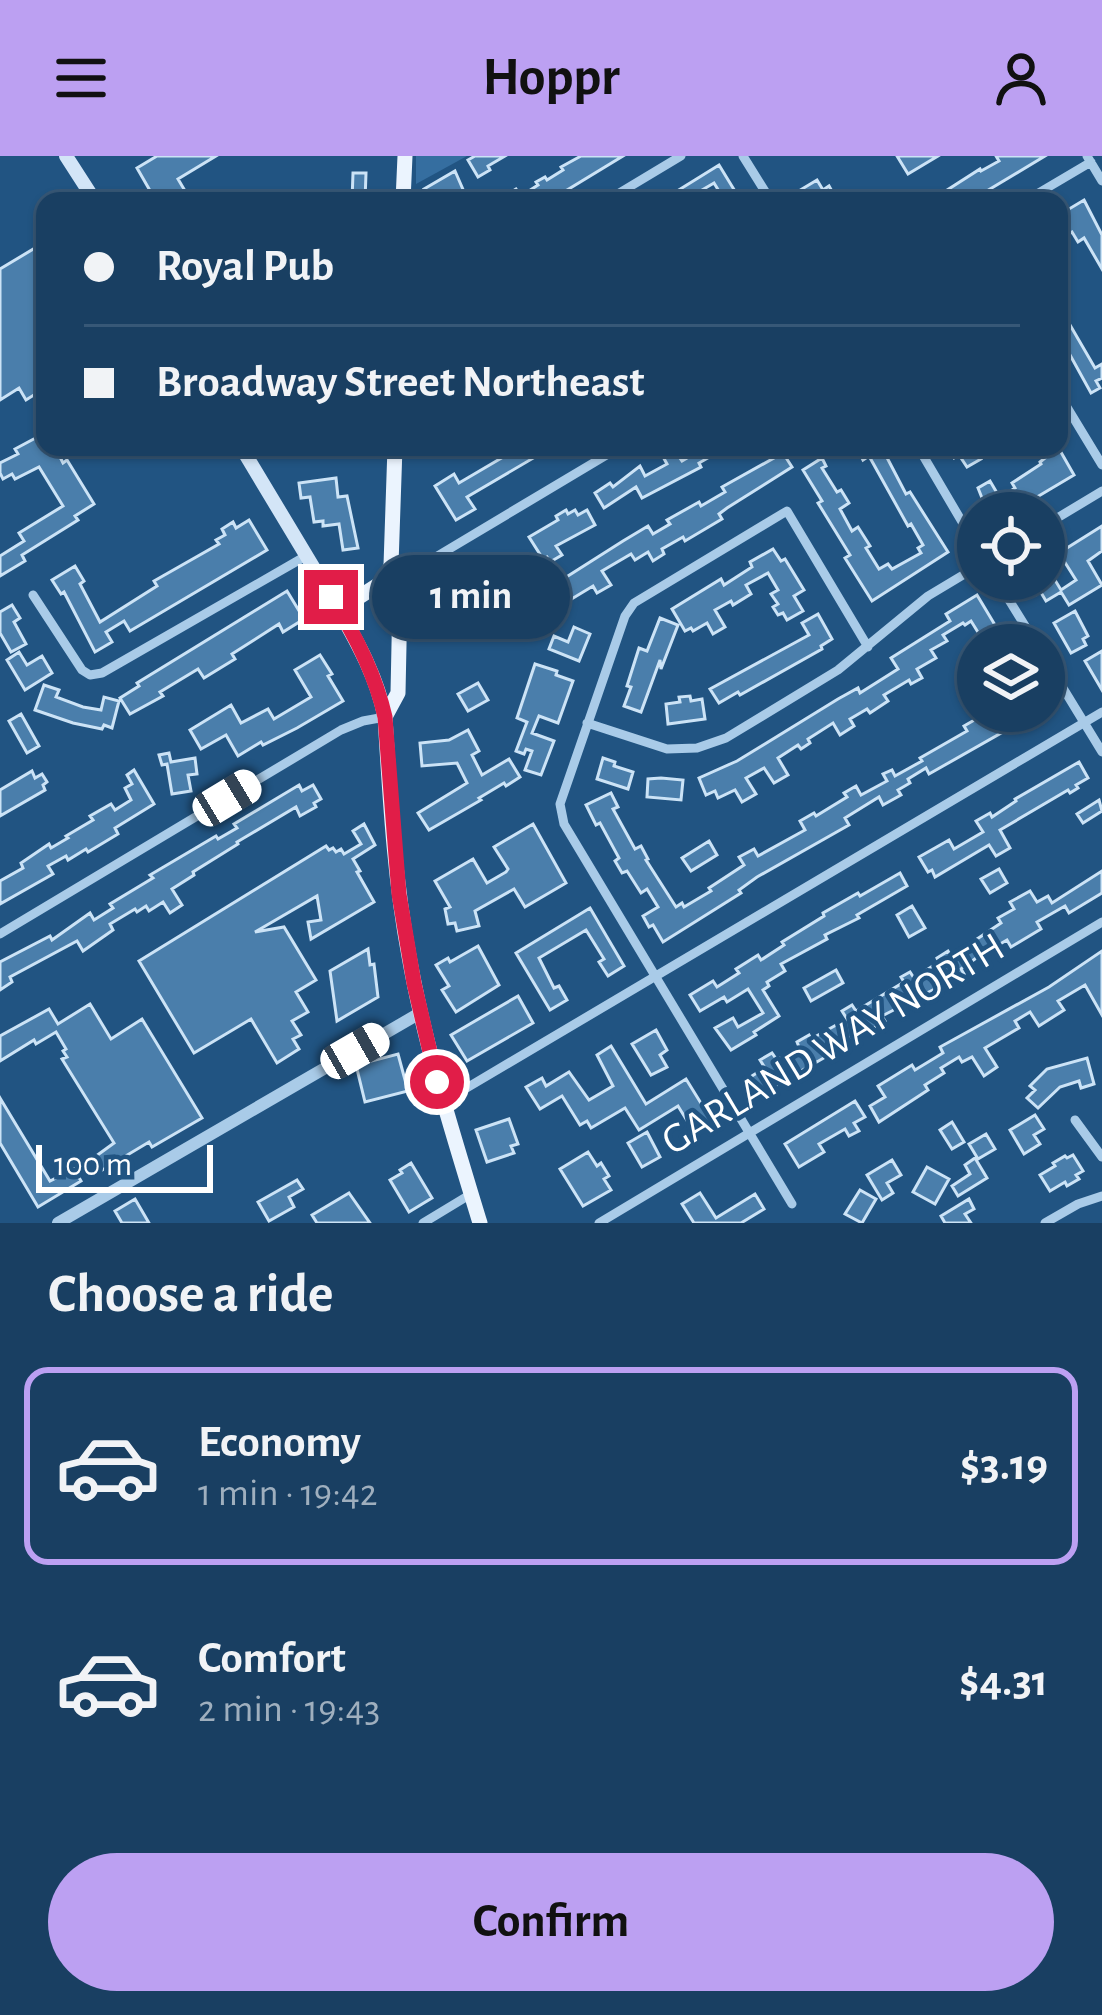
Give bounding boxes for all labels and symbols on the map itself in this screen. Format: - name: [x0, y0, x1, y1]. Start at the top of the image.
- callout: 1 min: [373, 555, 571, 639]
- route end: [304, 570, 358, 624]
- car: [187, 764, 267, 832]
- street label: GARLAND WAY NORTH: [655, 925, 1011, 1163]
- car: [315, 1017, 395, 1085]
- route start: [410, 1055, 464, 1109]
- scale bar: [36, 1139, 213, 1192]

